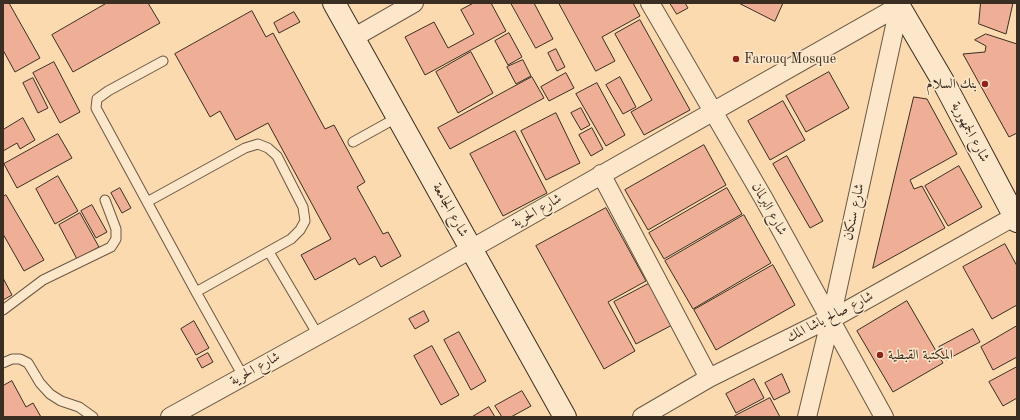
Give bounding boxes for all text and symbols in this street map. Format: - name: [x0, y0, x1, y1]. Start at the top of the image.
- place label: Farouq Mosque: [744, 51, 836, 67]
- marker: Farouq Mosque: [731, 54, 741, 64]
- place label: بنك السلام: [926, 76, 977, 92]
- marker: بنك السلام: [980, 79, 990, 89]
- street label: شارع الجمهورية: [947, 99, 993, 165]
- street label: شارع الجامعة: [428, 180, 472, 240]
- street label: شارع البرلمان: [748, 180, 790, 238]
- street label: شارع سنكان: [840, 182, 868, 242]
- street label: شارع الحرية: [509, 190, 565, 232]
- street label: شارع صالح باشا المك: [784, 288, 876, 346]
- place label: المكتبة القبطية: [888, 347, 953, 363]
- street label: شارع الحرية: [227, 348, 283, 390]
- marker: المكتبة القبطية: [875, 350, 885, 360]

